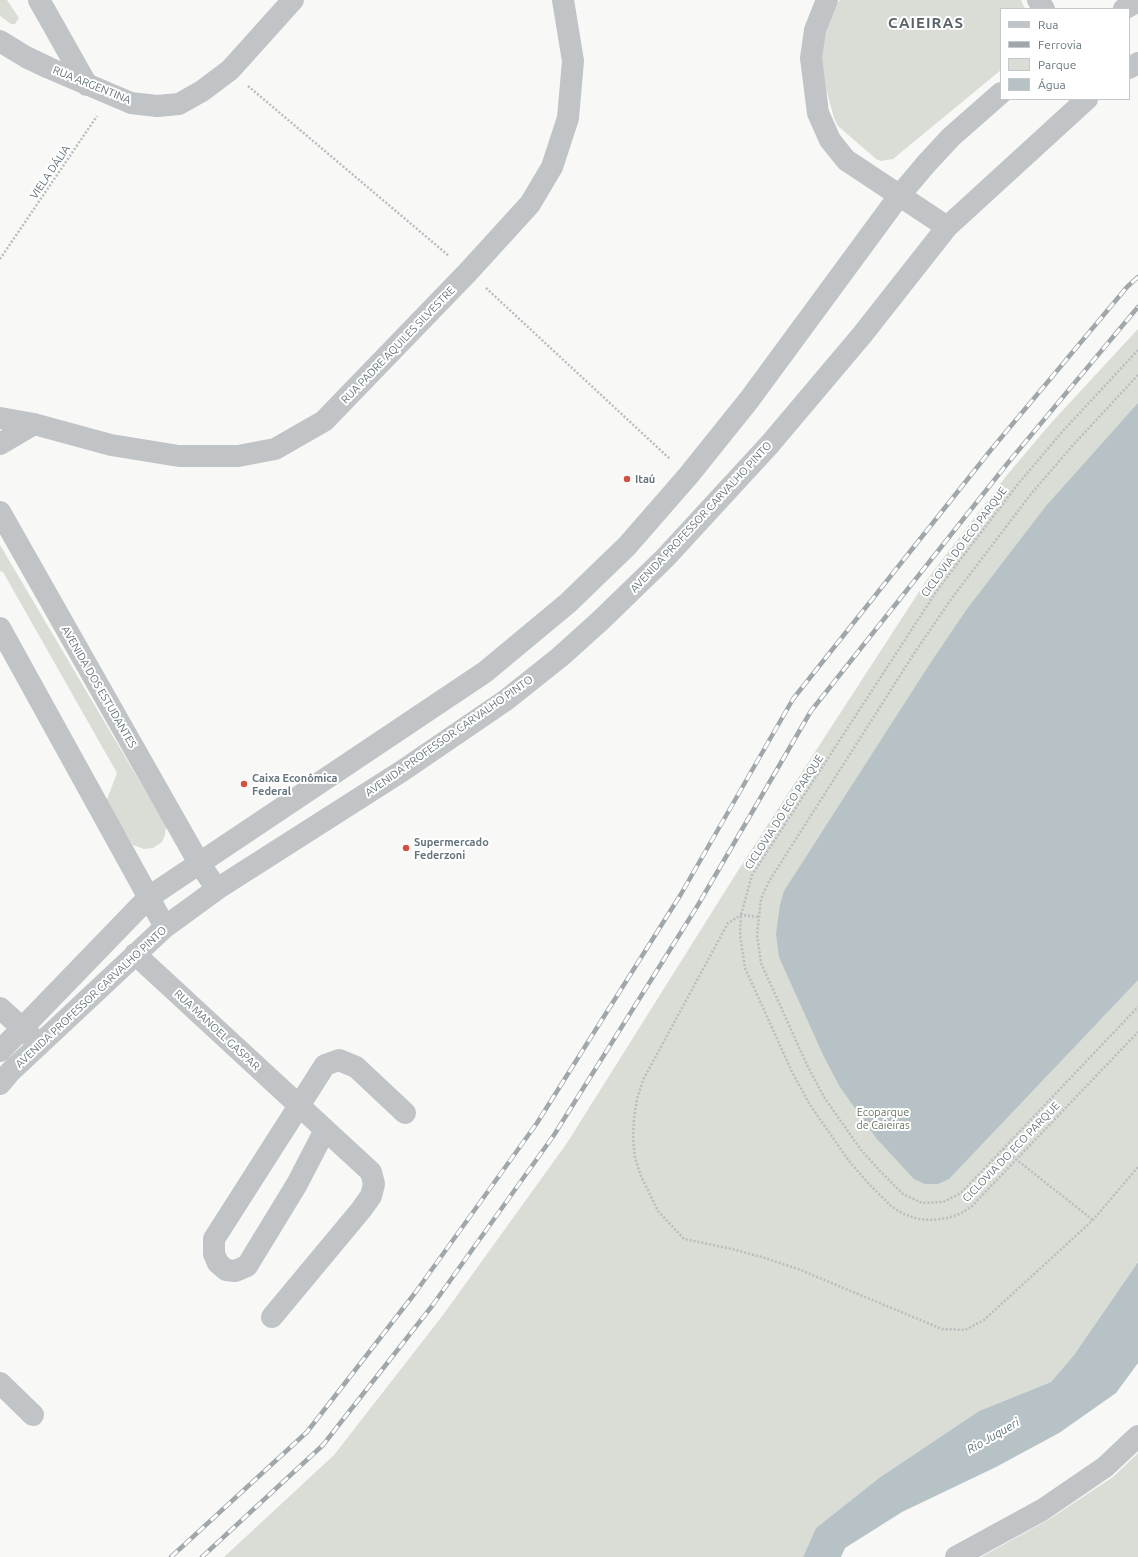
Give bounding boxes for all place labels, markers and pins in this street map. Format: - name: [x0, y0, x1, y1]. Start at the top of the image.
- place label: Itaú: [635, 472, 655, 486]
- marker: Itaú: [622, 474, 632, 484]
- place label: Caixa Econômica Federal: [252, 771, 337, 797]
- marker: Caixa Econômica Federal: [239, 779, 249, 789]
- place label: Supermercado Federzoni: [414, 835, 489, 861]
- marker: Supermercado Federzoni: [401, 843, 411, 853]

